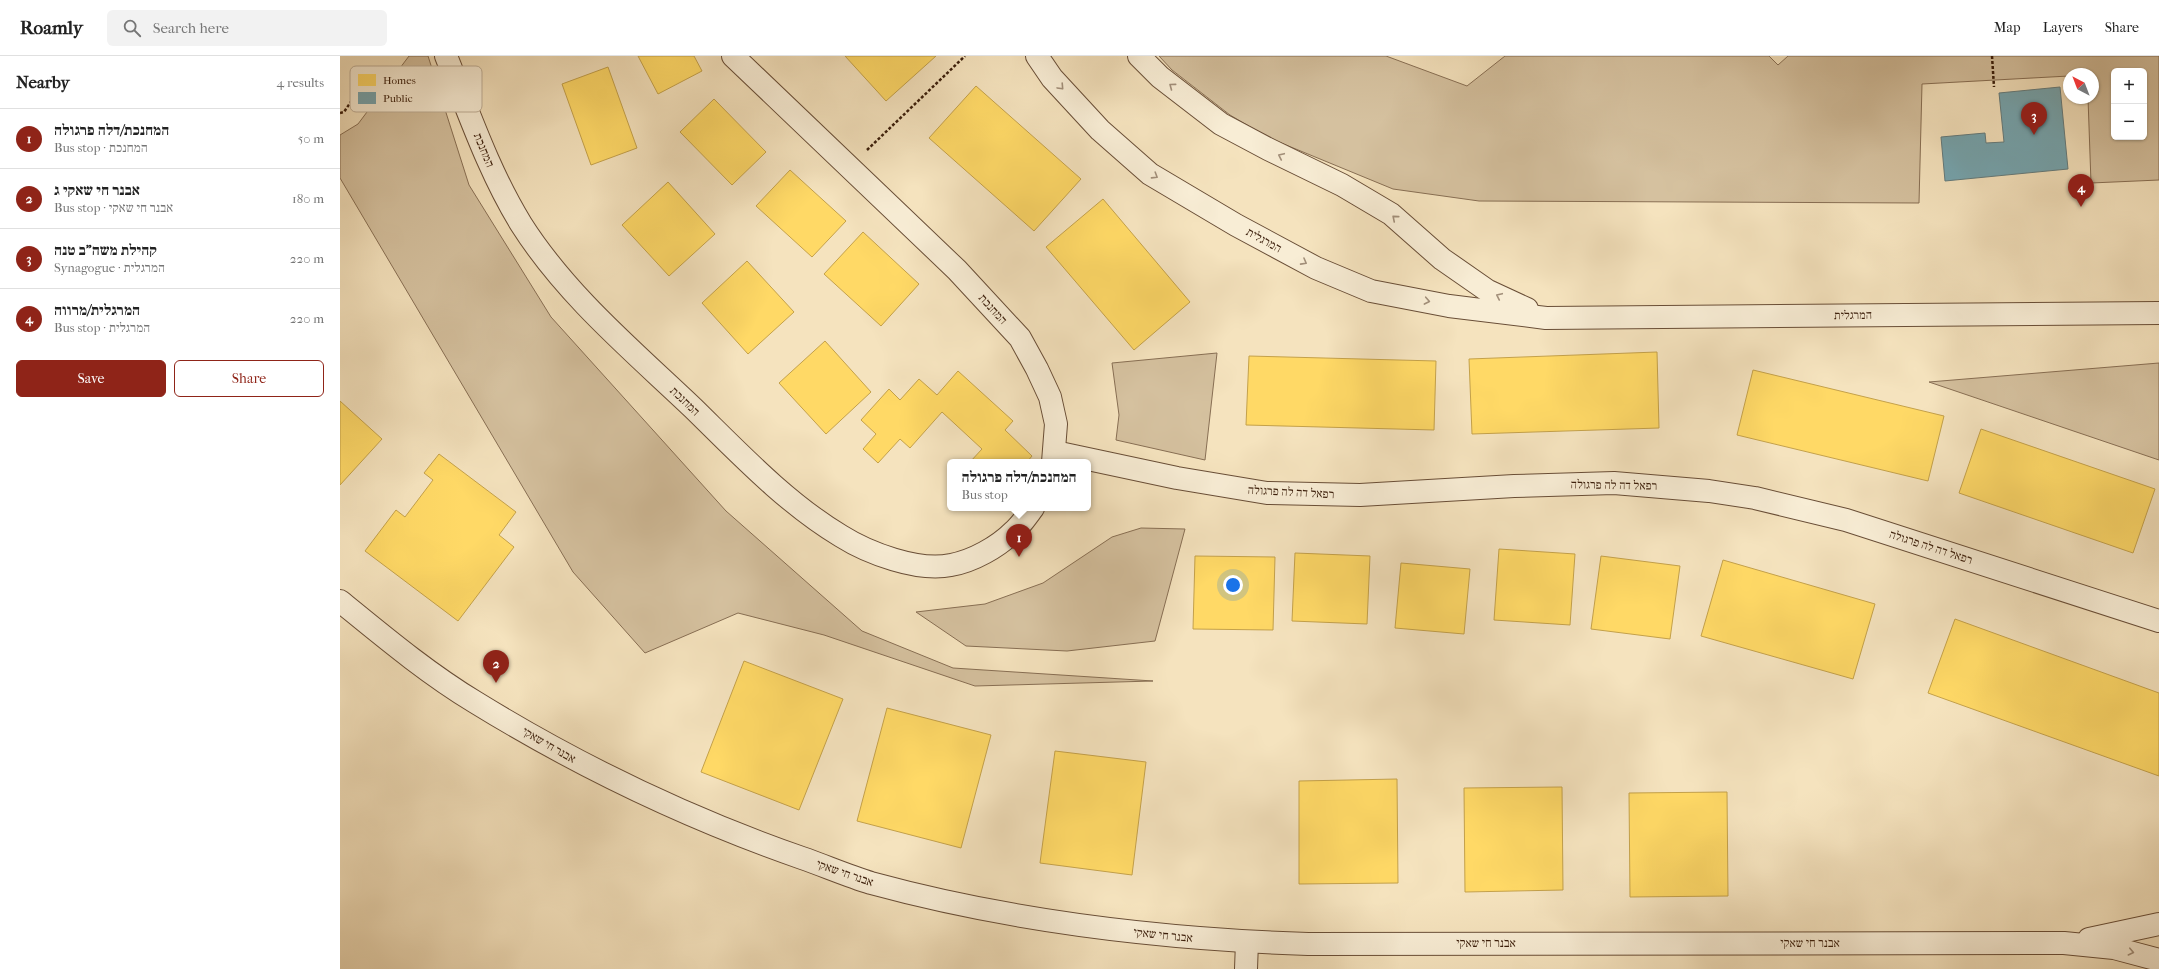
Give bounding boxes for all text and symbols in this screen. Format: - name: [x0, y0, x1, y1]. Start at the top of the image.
- search box: [107, 10, 387, 46]
- text: Roamly: [20, 17, 83, 39]
- icon: search: [121, 17, 143, 39]
- text: Search here: [153, 19, 229, 37]
- text: Map: [1994, 19, 2021, 36]
- text: Layers: [2043, 19, 2083, 36]
- text: Share: [2105, 19, 2139, 36]
- legend: [350, 66, 482, 112]
- north arrow: [2063, 68, 2099, 104]
- map controls: [2111, 68, 2147, 140]
- button: +: [2111, 68, 2147, 104]
- text: Nearby: [16, 72, 70, 92]
- text: Homes: [383, 74, 416, 87]
- text: 4 results: [277, 75, 324, 90]
- one-way arrow: [1056, 82, 1063, 90]
- one-way arrow: [1169, 84, 1176, 91]
- text: Public: [383, 92, 413, 105]
- pin: 3: [2021, 102, 2047, 135]
- button: −: [2111, 104, 2147, 140]
- text: המחנכת/דלה פרגולה: [54, 121, 169, 139]
- text: 1: [27, 131, 31, 146]
- text: 50 m: [298, 131, 324, 146]
- street label: המחנכת: [471, 131, 497, 169]
- text: Bus stop · המחנכת: [54, 140, 148, 155]
- one-way arrow: [1278, 153, 1286, 161]
- one-way arrow: [1151, 172, 1158, 179]
- pin: 4: [2068, 174, 2094, 207]
- text: אבנר חי שאקי ג: [54, 181, 140, 199]
- text: 2: [26, 191, 32, 206]
- text: 180 m: [292, 191, 324, 206]
- text: Bus stop · אבנר חי שאקי: [54, 200, 173, 215]
- one-way arrow: [1393, 215, 1400, 222]
- street label: המרגלית: [1244, 225, 1284, 255]
- text: קהילת משה"ב טנה: [54, 241, 157, 259]
- text: 3: [26, 251, 32, 266]
- text: 220 m: [290, 251, 324, 266]
- one-way arrow: [1300, 257, 1307, 264]
- text: Synagogue · המרגלית: [54, 260, 165, 275]
- street label: המחנכת: [976, 291, 1010, 327]
- one-way arrow: [1495, 293, 1503, 301]
- one-way arrow: [1424, 297, 1430, 305]
- text: המרגלית/מרווה: [54, 301, 140, 319]
- street label: המרגלית: [1834, 308, 1872, 322]
- text: 4: [25, 311, 33, 326]
- text: 220 m: [290, 311, 324, 326]
- text: Bus stop · המרגלית: [54, 320, 150, 335]
- button: Save: [16, 360, 166, 397]
- button: Share: [174, 360, 324, 397]
- street label: המחנכת: [667, 384, 703, 418]
- popup: [947, 459, 1091, 511]
- text: המחנכת/דלה פרגולה: [961, 468, 1077, 486]
- street label: רפאל דה לה פרגולה: [1570, 477, 1658, 493]
- street label: רפאל דה לה פרגולה: [1247, 483, 1335, 501]
- text: Bus stop: [961, 487, 1008, 502]
- pin: 1: [1006, 524, 1032, 557]
- street label: רפאל דה לה פרגולה: [1888, 527, 1974, 567]
- your location: [1223, 575, 1243, 595]
- pin: 2: [483, 650, 509, 683]
- street label: אבנר חי שאקי: [520, 724, 578, 766]
- street label: אבנר חי שאקי: [815, 857, 875, 889]
- street label: אבנר חי שאקי: [1133, 925, 1193, 945]
- street label: אבנר חי שאקי: [1456, 936, 1516, 950]
- street label: אבנר חי שאקי: [1780, 936, 1840, 950]
- one-way arrow: [2127, 947, 2134, 955]

